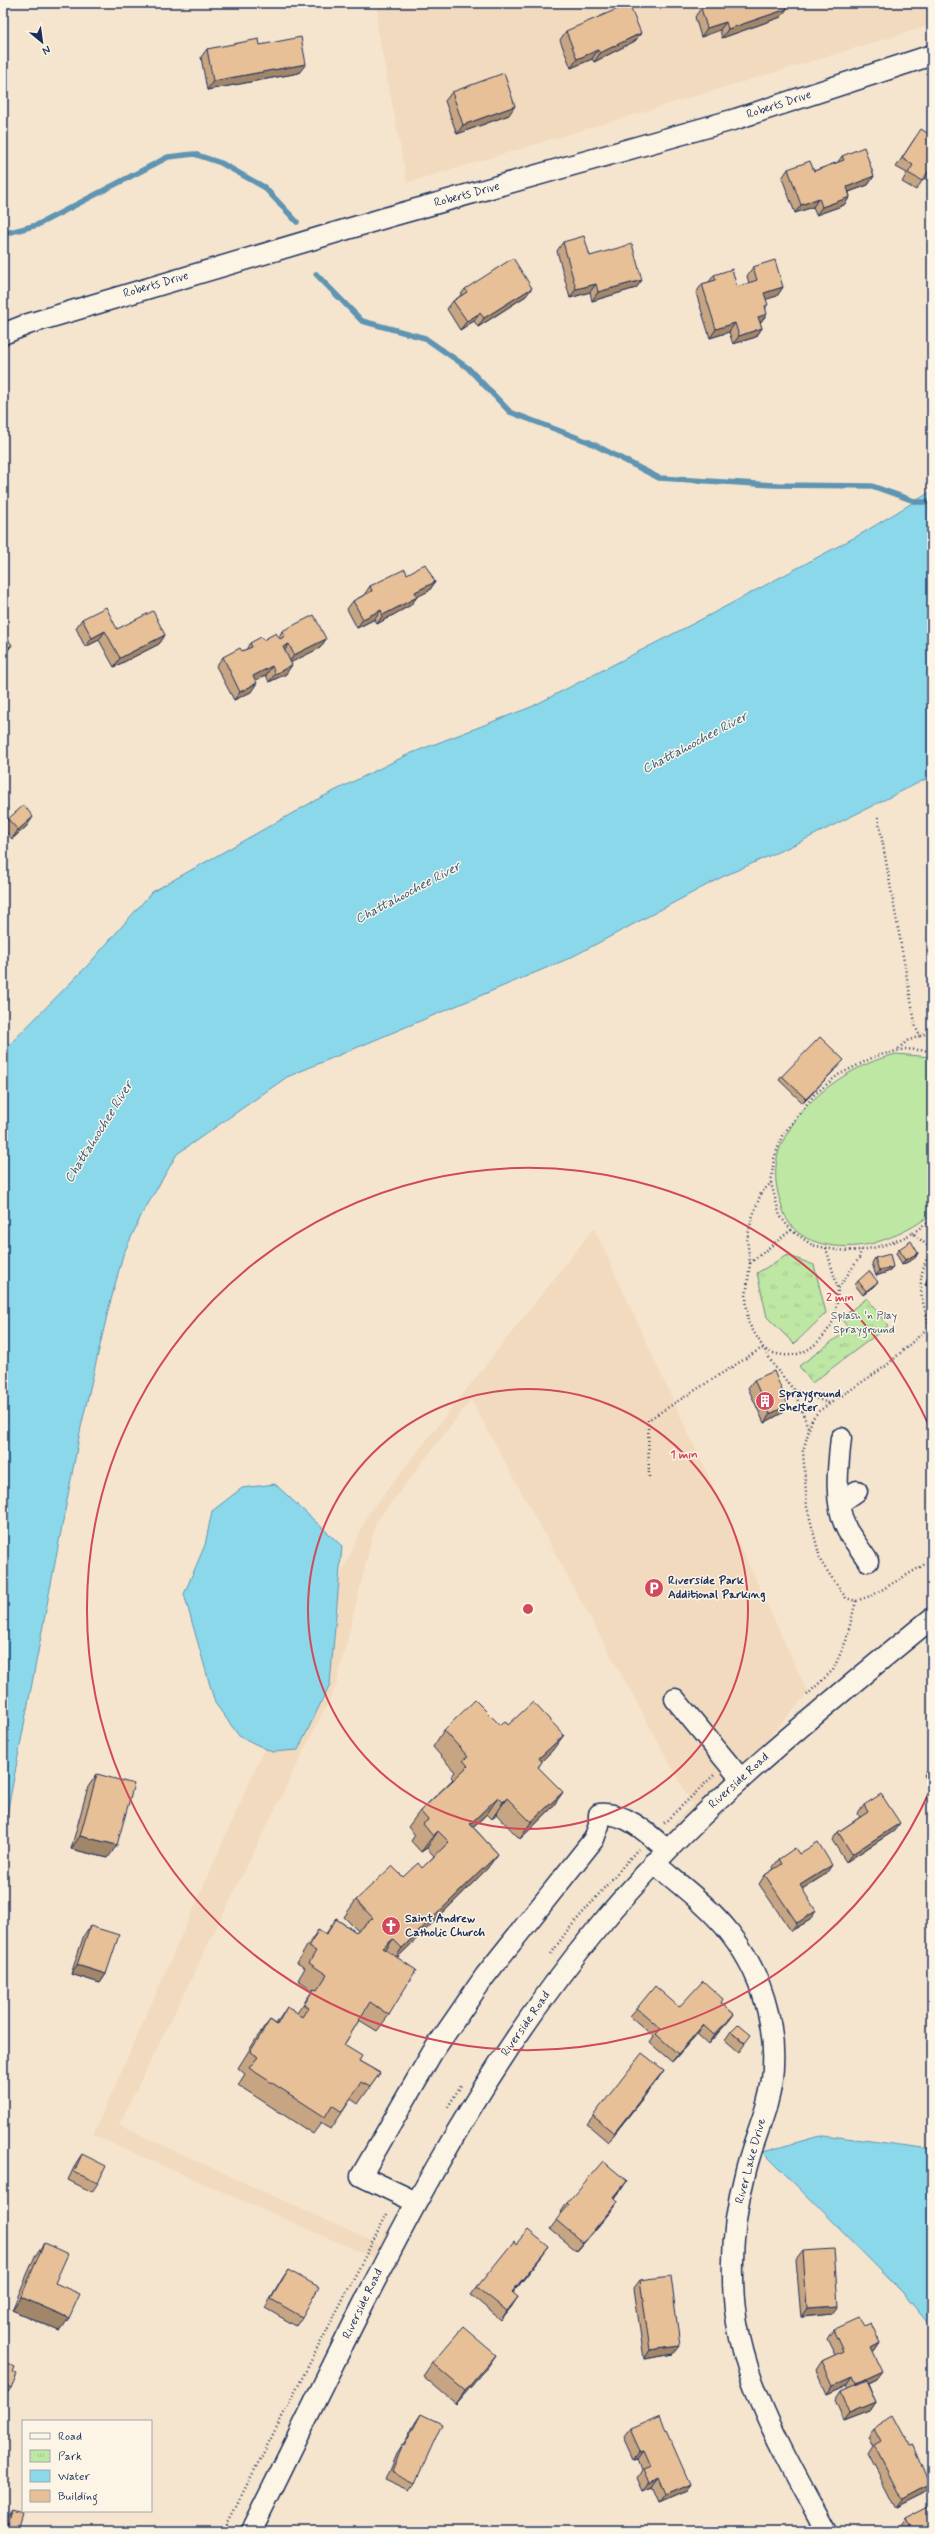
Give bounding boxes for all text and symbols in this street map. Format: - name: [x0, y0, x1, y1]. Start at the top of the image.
- north arrow: [22, 22, 62, 62]
- text: N: [40, 42, 53, 58]
- street label: Roberts Drive: [744, 87, 814, 123]
- street label: Roberts Drive: [432, 179, 502, 211]
- street label: Roberts Drive: [121, 268, 191, 302]
- water label: Chattahoochee River: [639, 707, 752, 778]
- water label: Chattahoochee River: [352, 857, 465, 928]
- water label: Chattahoochee River: [61, 1076, 138, 1186]
- text: 2 min: [826, 1290, 854, 1306]
- park label: Splash 'n Play Sprayground: [831, 1308, 897, 1339]
- place label: Sprayground Shelter: [779, 1386, 841, 1416]
- building icon: Sprayground Shelter: [754, 1390, 776, 1412]
- text: 1 min: [670, 1447, 698, 1463]
- place label: Riverside Park Additional Parking: [668, 1573, 765, 1603]
- parking icon: Riverside Park Additional Parking: [643, 1577, 665, 1599]
- centre of rings: [521, 1602, 535, 1616]
- street label: Riverside Road: [705, 1750, 773, 1812]
- place label: Saint Andrew Catholic Church: [405, 1911, 485, 1941]
- church icon: Saint Andrew Catholic Church: [380, 1915, 402, 1937]
- street label: Riverside Road: [498, 1988, 554, 2060]
- street label: River Lake Drive: [732, 2116, 770, 2206]
- street label: Riverside Road: [339, 2266, 387, 2342]
- legend: [22, 2420, 152, 2512]
- text: Road: [58, 2429, 82, 2445]
- text: Park: [58, 2449, 82, 2465]
- text: Water: [58, 2469, 90, 2485]
- text: Building: [58, 2489, 98, 2506]

